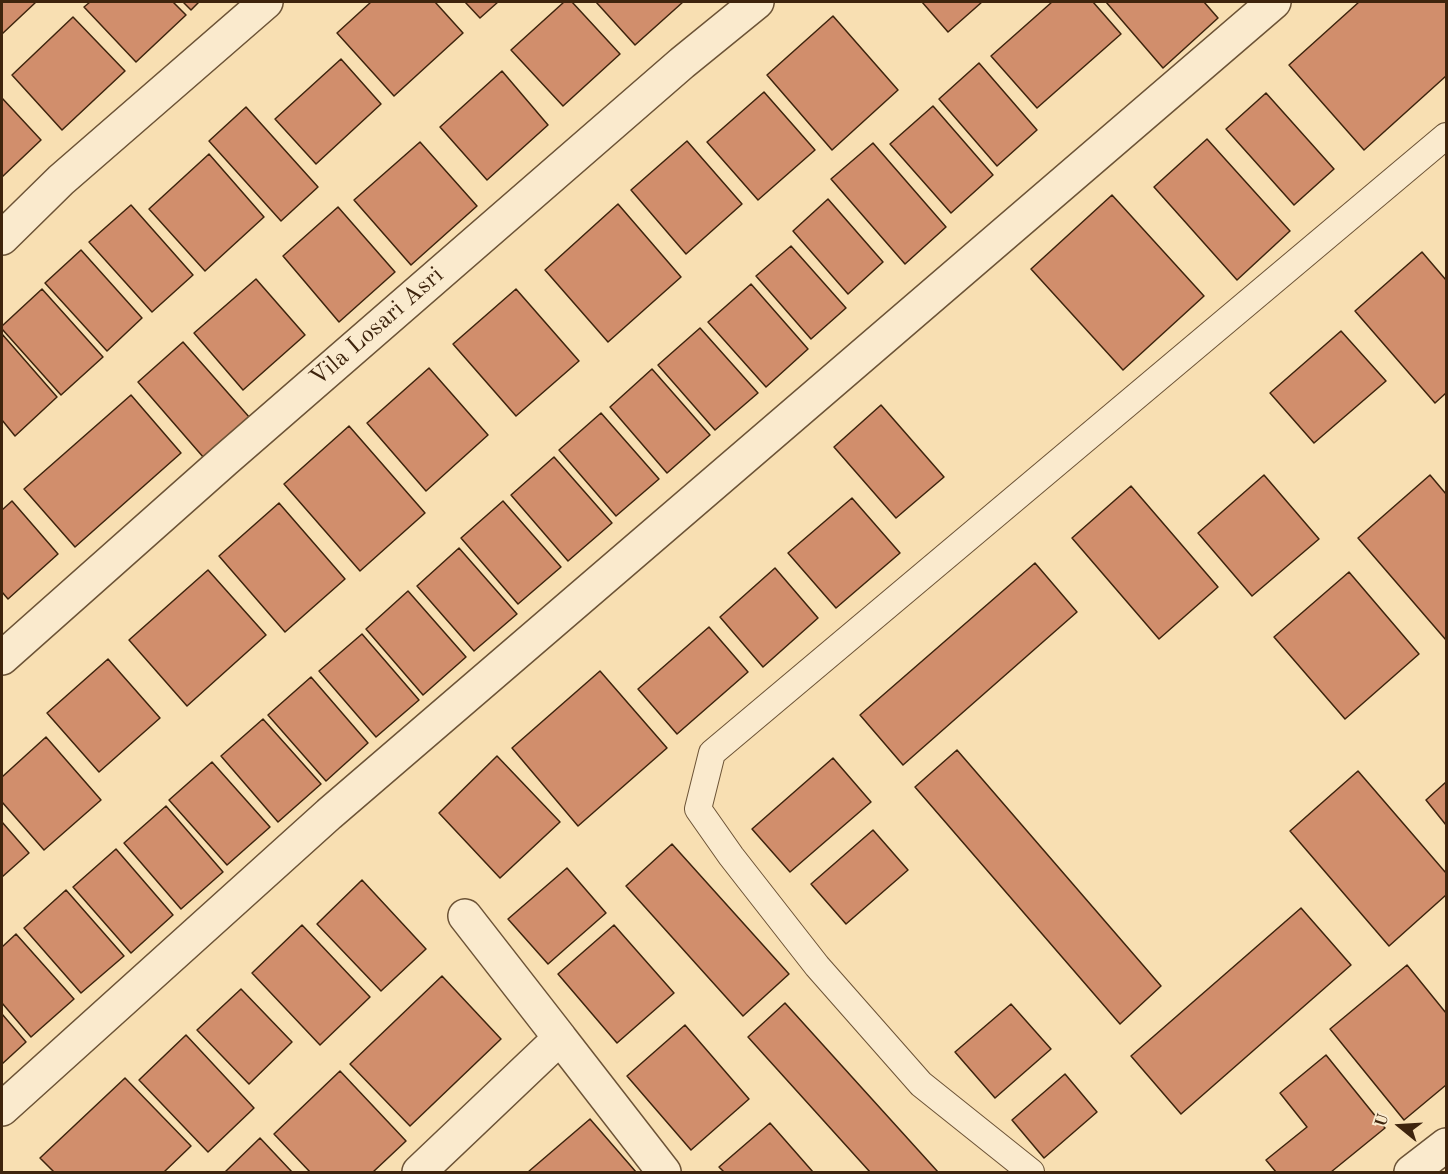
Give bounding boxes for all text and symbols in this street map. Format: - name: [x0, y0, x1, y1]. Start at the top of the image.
- street label: Vila Losari Asri: [304, 261, 450, 393]
- north arrow: [1370, 1096, 1430, 1156]
- text: U: [1373, 1112, 1392, 1129]

